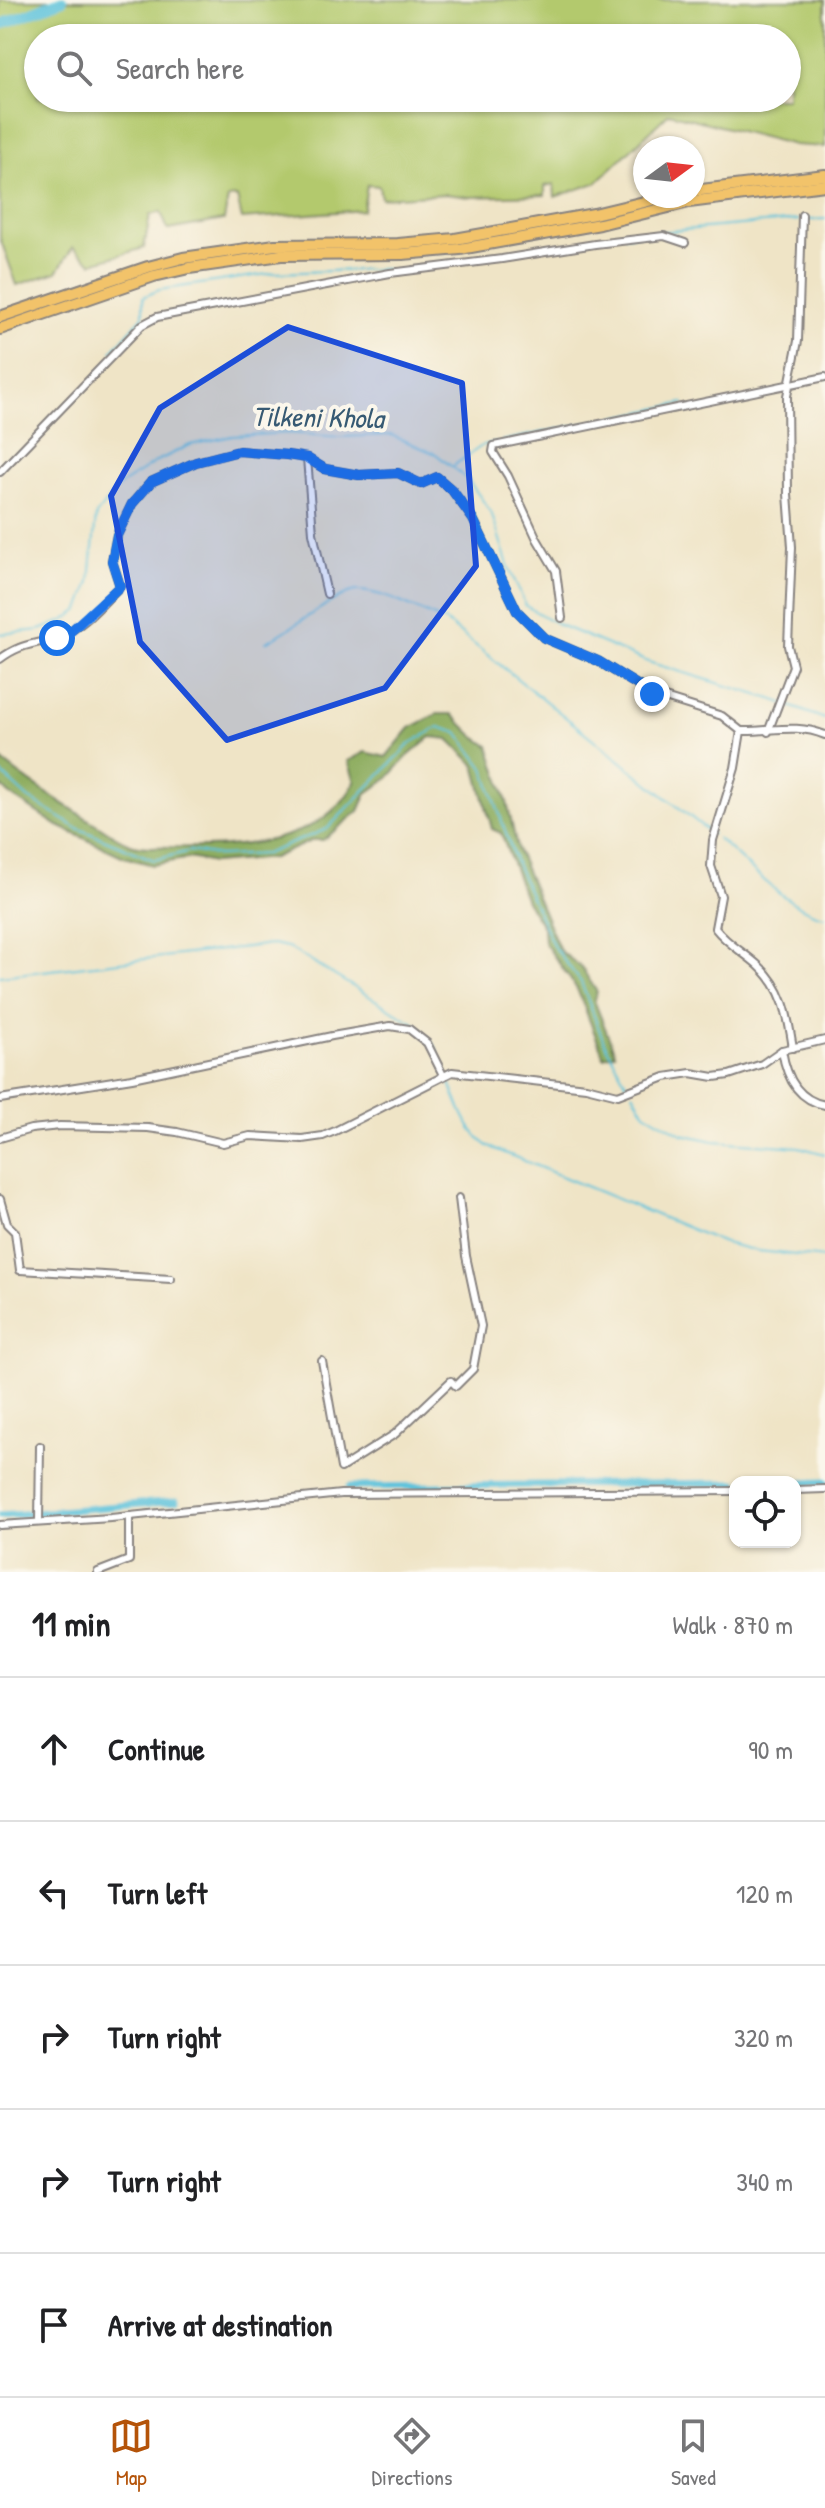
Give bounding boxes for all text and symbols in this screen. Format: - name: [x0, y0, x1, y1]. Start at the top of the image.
- search box: [24, 24, 801, 112]
- icon: search: [52, 46, 96, 90]
- text: Search here: [116, 48, 244, 88]
- north arrow: [633, 136, 705, 208]
- water label: Tilkeni Khola: [252, 397, 387, 437]
- route start: [39, 620, 75, 656]
- route end: [634, 676, 670, 712]
- map controls: [729, 1476, 801, 1548]
- button: locate: [729, 1476, 801, 1548]
- text: 11 min: [32, 1601, 111, 1647]
- text: Walk · 870 m: [672, 1607, 793, 1642]
- icon: ahead: [32, 1727, 76, 1771]
- text: Continue: [108, 1729, 205, 1769]
- text: 90 m: [748, 1732, 793, 1767]
- icon: left: [32, 1871, 76, 1915]
- text: Turn left: [108, 1873, 207, 1913]
- text: 120 m: [736, 1876, 793, 1911]
- icon: right: [32, 2015, 76, 2059]
- text: Turn right: [108, 2017, 221, 2057]
- text: 320 m: [734, 2020, 793, 2055]
- icon: right: [32, 2159, 76, 2203]
- text: Turn right: [108, 2161, 221, 2201]
- text: 340 m: [736, 2164, 793, 2199]
- icon: arrive: [32, 2303, 76, 2347]
- text: Arrive at destination: [108, 2305, 333, 2345]
- tab: Map: [109, 2414, 153, 2492]
- tab: Directions: [372, 2414, 453, 2492]
- tab: Saved: [671, 2414, 716, 2492]

